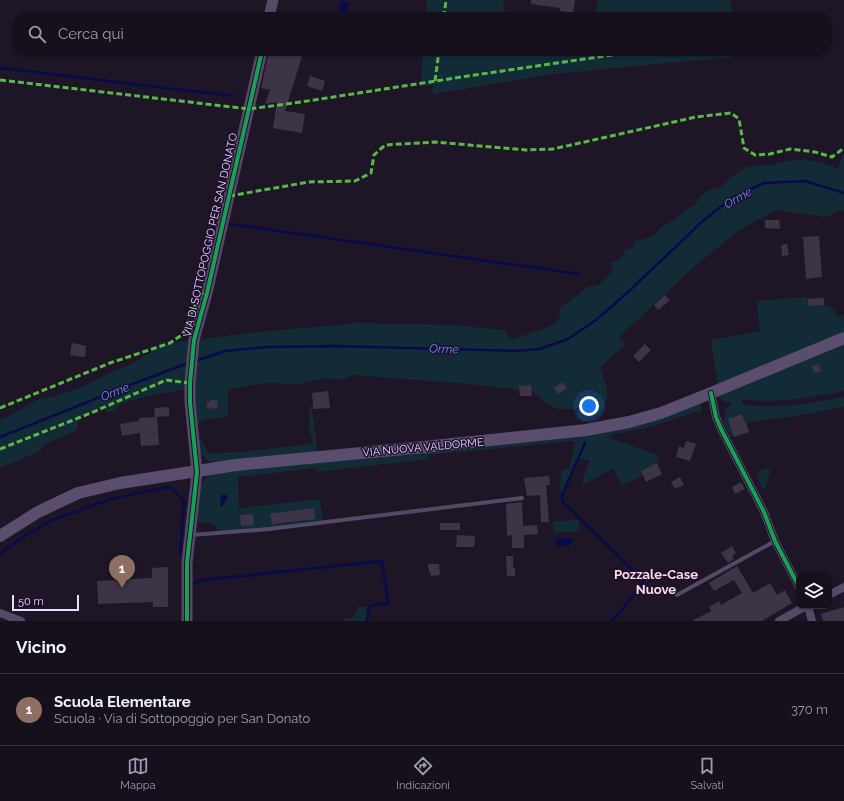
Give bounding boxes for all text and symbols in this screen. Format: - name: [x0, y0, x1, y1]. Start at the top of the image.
- search box: [12, 12, 832, 56]
- icon: search: [26, 23, 48, 45]
- text: Cerca qui: [58, 25, 124, 43]
- street label: VIA DI SOTTOPOGGIO PER SAN DONATO: [181, 132, 240, 338]
- water label: Orme: [722, 184, 755, 211]
- water label: Orme: [429, 341, 460, 357]
- water label: Orme: [99, 380, 132, 404]
- your location: [579, 396, 599, 416]
- street label: VIA NUOVA VALDORME: [362, 436, 484, 459]
- pin: 1: [109, 555, 135, 588]
- district label: Pozzale-Case Nuove: [614, 567, 698, 597]
- map controls: [796, 573, 832, 609]
- button: layers: [796, 573, 832, 609]
- scale bar: [12, 593, 79, 612]
- text: 50 m: [18, 595, 44, 608]
- text: Vicino: [16, 637, 66, 657]
- text: Scuola Elementare: [54, 693, 191, 711]
- text: 1: [26, 702, 32, 717]
- text: 370 m: [791, 702, 828, 717]
- text: Scuola · Via di Sottopoggio per San Donato: [54, 711, 310, 726]
- tab: Mappa: [120, 755, 155, 792]
- tab: Indicazioni: [396, 755, 450, 792]
- tab: Salvati: [690, 755, 724, 792]

